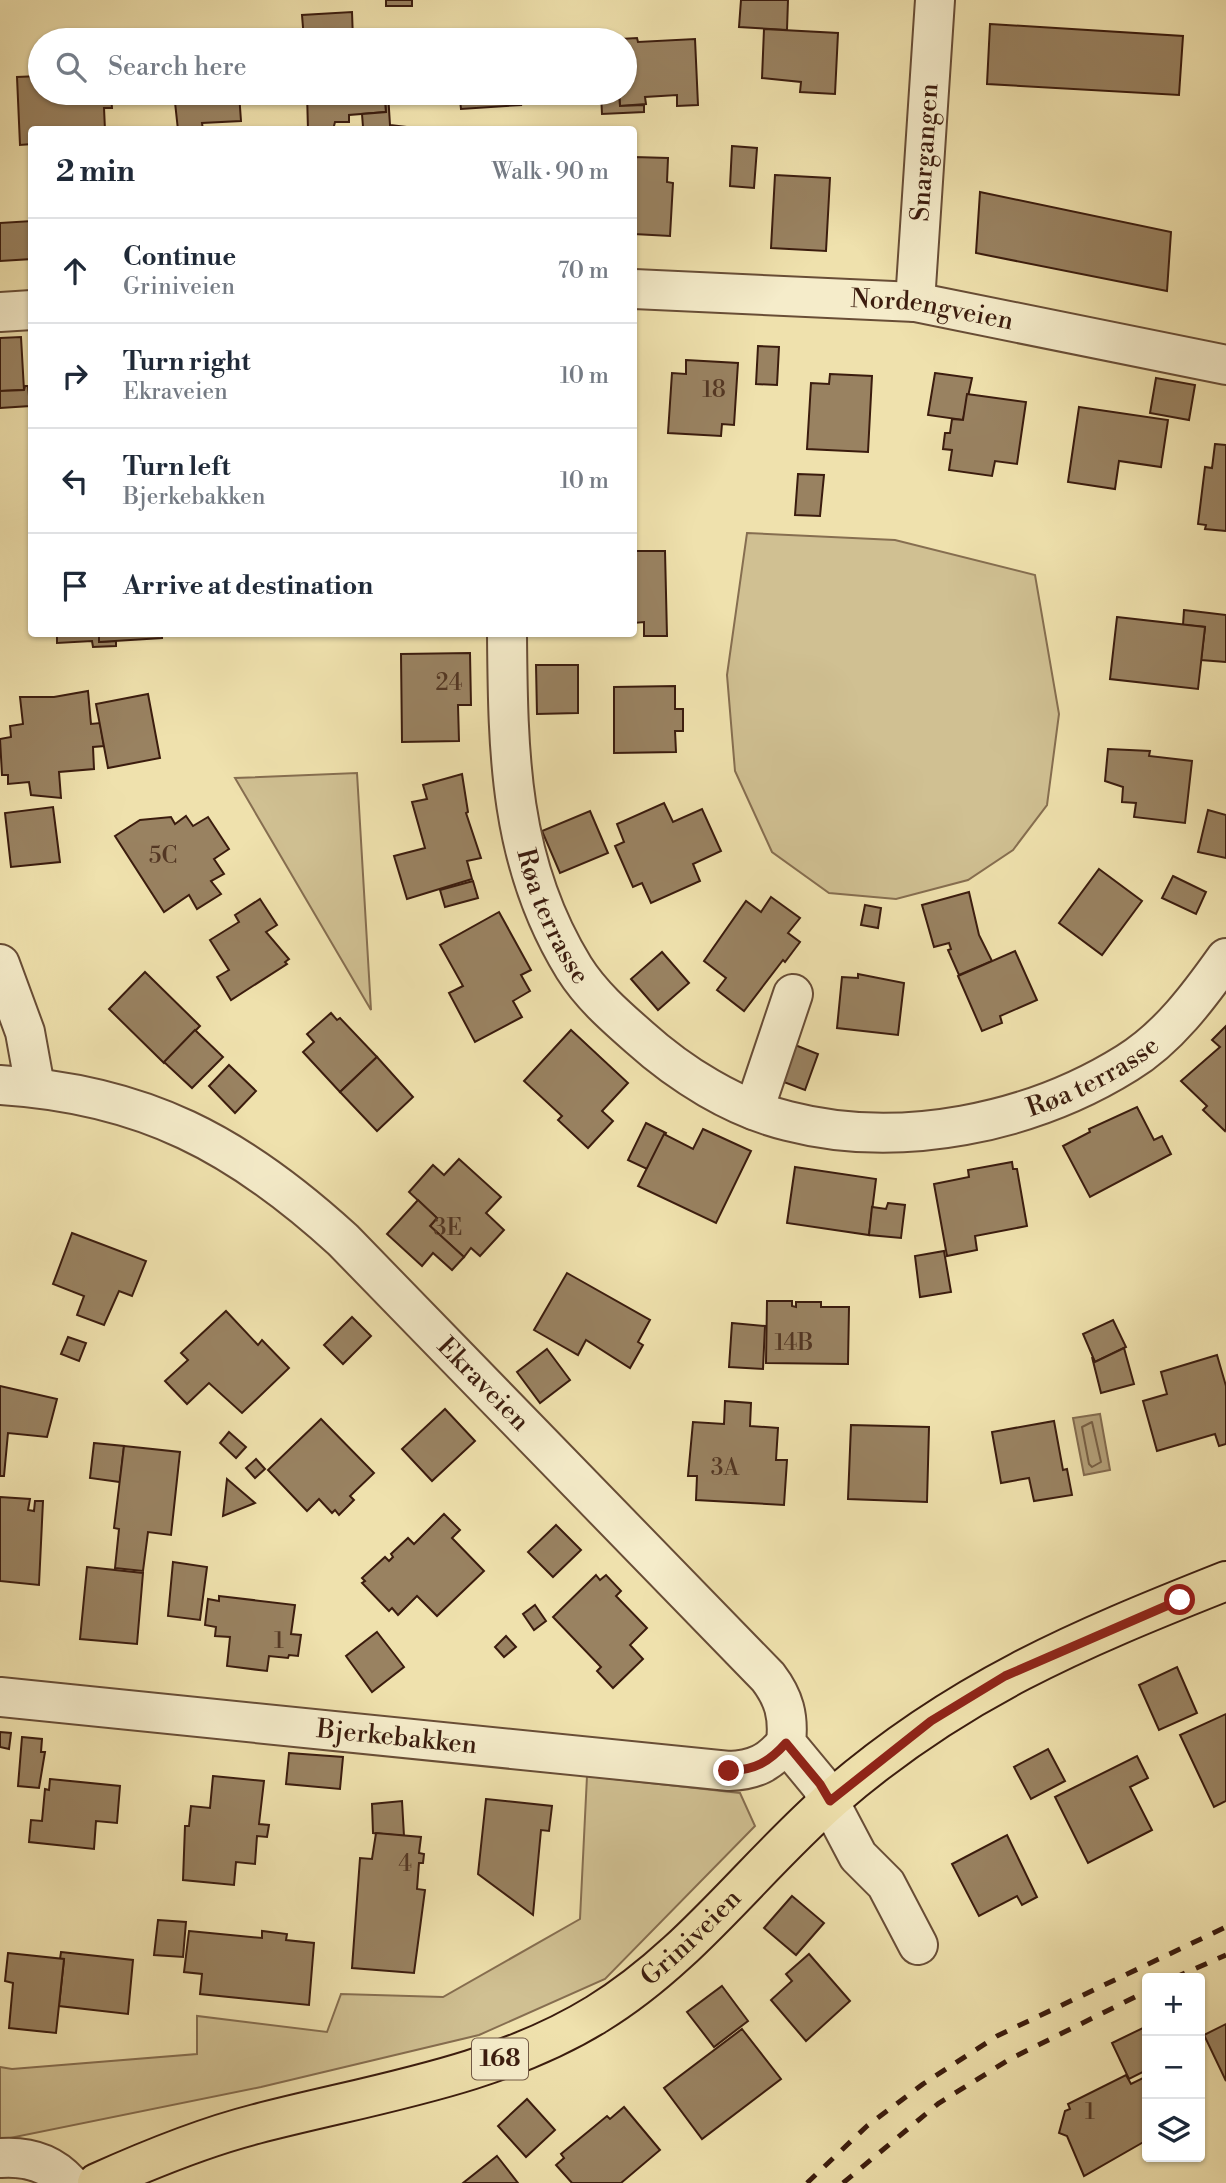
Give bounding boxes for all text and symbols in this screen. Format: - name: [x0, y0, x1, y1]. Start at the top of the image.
- search box: [28, 28, 637, 105]
- icon: search: [52, 48, 90, 86]
- text: Search here: [108, 51, 247, 83]
- street label: Snargangen: [904, 82, 945, 223]
- text: 2 min: [56, 153, 135, 191]
- text: Walk · 90 m: [492, 158, 609, 186]
- text: Continue: [123, 241, 236, 273]
- icon: ahead: [56, 252, 94, 290]
- text: 70 m: [558, 257, 609, 285]
- text: Griniveien: [123, 273, 235, 301]
- street label: Nordengveien: [850, 283, 1016, 338]
- text: Turn right: [123, 346, 251, 378]
- icon: right: [56, 357, 94, 395]
- text: 10 m: [560, 362, 609, 390]
- house number: 18: [702, 376, 726, 404]
- text: Ekraveien: [123, 378, 228, 406]
- text: Turn left: [123, 451, 231, 483]
- icon: left: [56, 462, 94, 500]
- text: 10 m: [560, 467, 609, 495]
- text: Bjerkebakken: [123, 483, 265, 511]
- icon: arrive: [56, 567, 94, 605]
- text: Arrive at destination: [123, 570, 373, 602]
- house number: 24: [436, 669, 462, 697]
- house number: 5C: [149, 842, 177, 870]
- street label: Røa terrasse: [509, 845, 596, 991]
- street label: Røa terrasse: [1022, 1030, 1166, 1124]
- house number: 3E: [434, 1214, 462, 1242]
- house number: 14B: [775, 1329, 813, 1357]
- street label: Ekraveien: [430, 1330, 536, 1438]
- house number: 3A: [711, 1454, 740, 1482]
- route start: [1164, 1584, 1195, 1615]
- house number: 1: [274, 1627, 284, 1655]
- street label: Bjerkebakken: [314, 1713, 479, 1761]
- route end: [713, 1755, 744, 1786]
- house number: 4: [398, 1850, 412, 1878]
- street label: Griniveien: [634, 1883, 748, 1993]
- map controls: [1142, 1973, 1205, 2162]
- button: +: [1142, 1973, 1205, 2036]
- button: −: [1142, 2036, 1205, 2099]
- road number: 168: [472, 2038, 528, 2080]
- house number: 1: [1085, 2098, 1095, 2126]
- button: layers: [1142, 2099, 1205, 2162]

